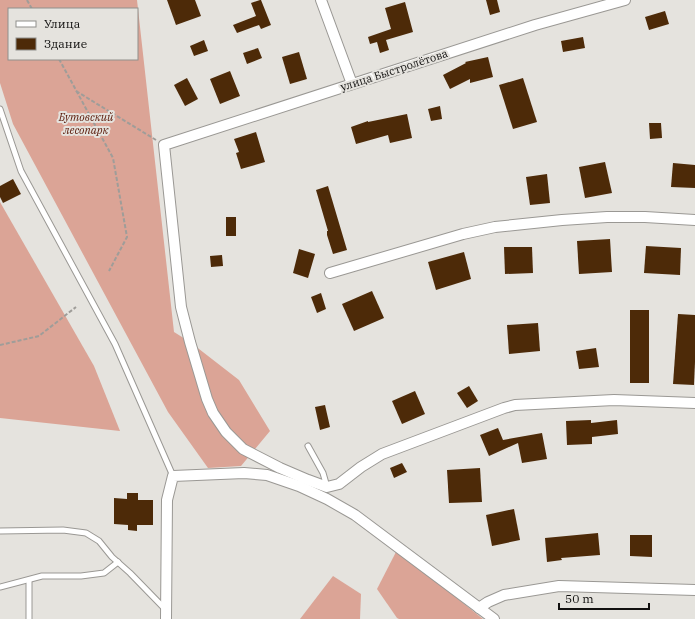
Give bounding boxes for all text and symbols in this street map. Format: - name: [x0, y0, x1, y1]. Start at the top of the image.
- legend: [8, 8, 138, 60]
- text: Улица: [44, 16, 81, 31]
- text: Здание: [44, 36, 87, 51]
- street label: улица Быстролётова: [339, 46, 449, 94]
- park label: Бутовский лесопарк: [58, 110, 114, 137]
- scale bar: [559, 585, 649, 611]
- text: 50 m: [565, 591, 594, 606]

